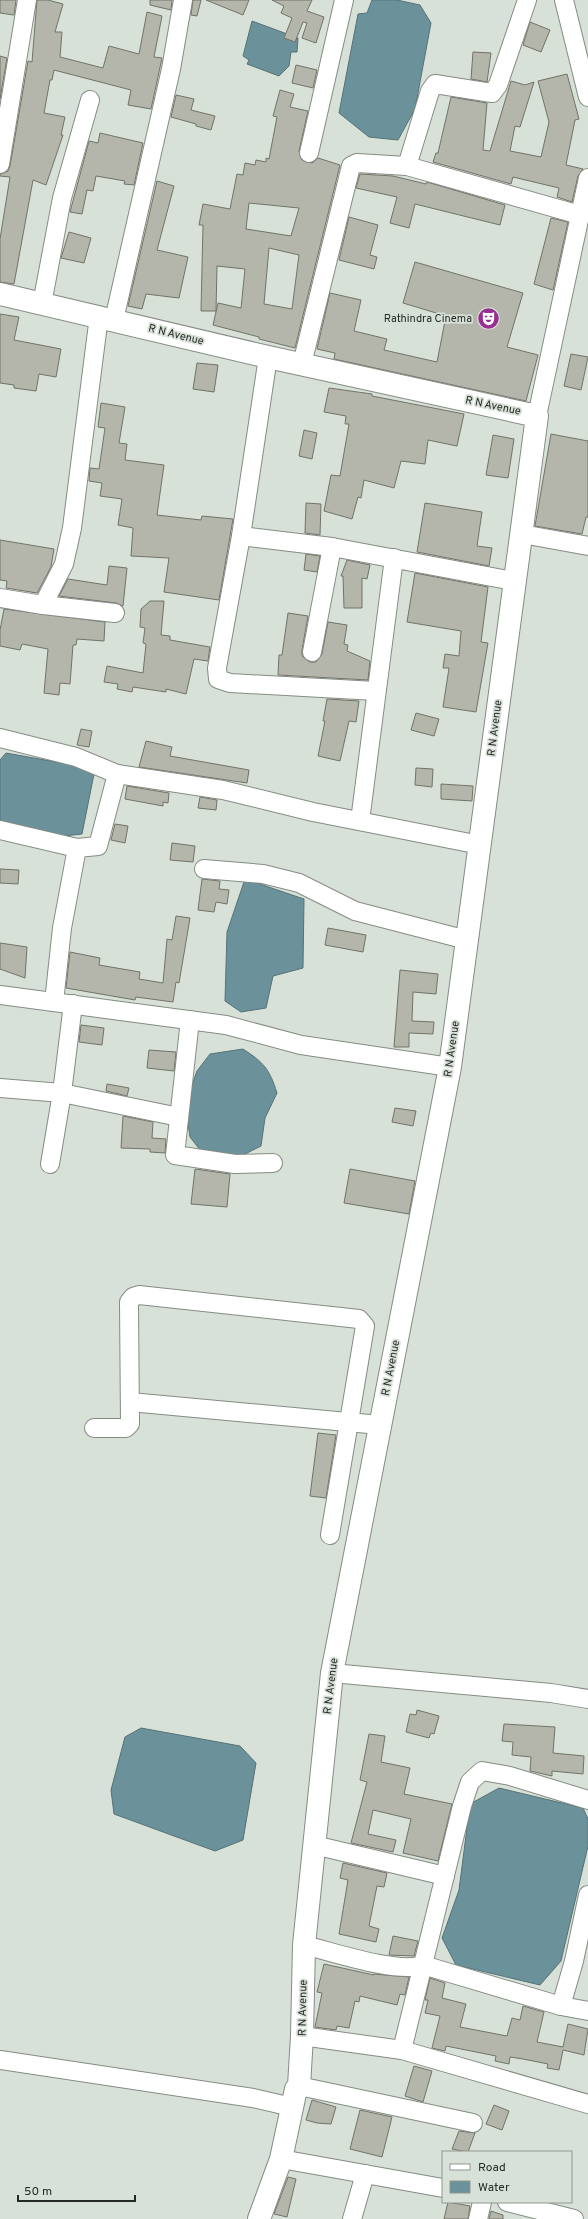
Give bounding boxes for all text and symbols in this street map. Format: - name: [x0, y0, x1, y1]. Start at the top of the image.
- theatre icon: Rathindra Cinema: [475, 306, 501, 332]
- place label: Rathindra Cinema: [384, 312, 472, 326]
- street label: R N Avenue: [147, 321, 205, 349]
- street label: R N Avenue: [464, 393, 522, 419]
- street label: R N Avenue: [485, 699, 505, 757]
- street label: R N Avenue: [441, 1020, 463, 1078]
- street label: R N Avenue: [379, 1339, 403, 1397]
- street label: R N Avenue: [321, 1657, 341, 1715]
- street label: R N Avenue: [296, 1979, 310, 2036]
- legend: [442, 2151, 572, 2203]
- text: Road: [478, 2160, 506, 2176]
- scale bar: [18, 2177, 135, 2203]
- text: Water: [478, 2180, 510, 2196]
- text: 50 m: [24, 2184, 52, 2200]

